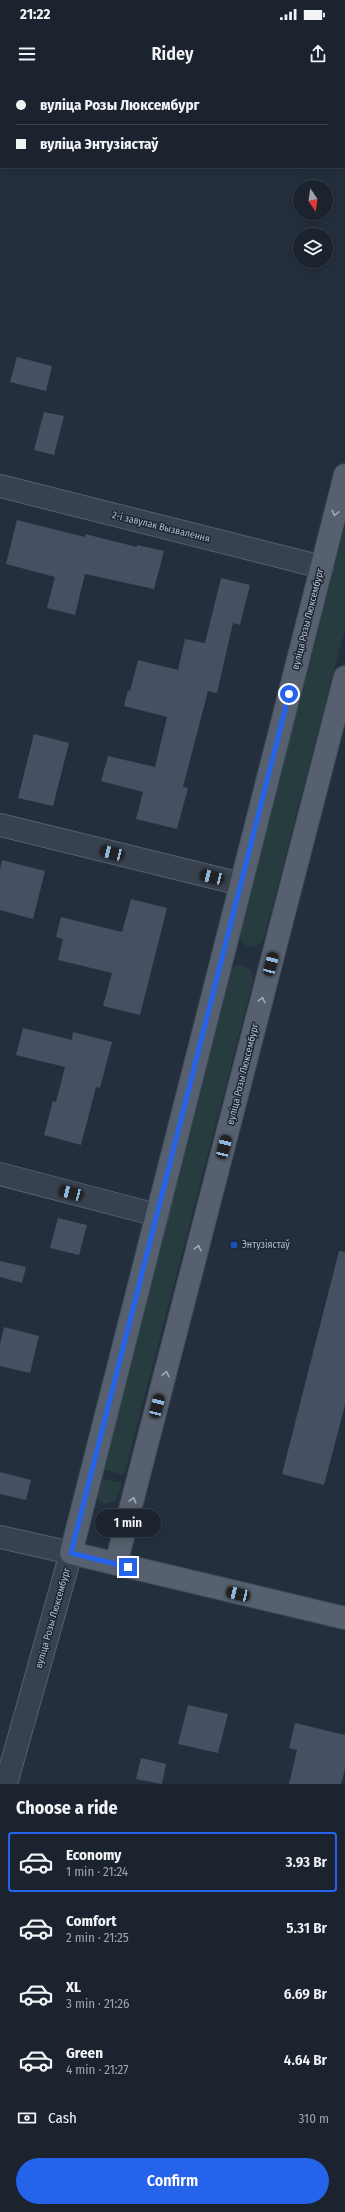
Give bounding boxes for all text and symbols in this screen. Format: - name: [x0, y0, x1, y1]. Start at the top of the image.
- text: 21:22: [20, 5, 50, 23]
- icon: menu: [16, 43, 38, 65]
- text: Ridey: [152, 43, 193, 65]
- icon: share: [307, 43, 329, 65]
- text: вуліца Розы Люксембург: [40, 96, 199, 114]
- text: вуліца Энтузіястаў: [40, 135, 158, 153]
- north arrow: [293, 180, 333, 220]
- map controls: [293, 180, 333, 268]
- button: layers: [293, 228, 333, 268]
- street label: 2-і завулак Вызвалення: [111, 508, 212, 545]
- one-way arrow: [332, 510, 340, 516]
- street label: вуліца Розы Люксембург: [289, 567, 326, 671]
- route start: [280, 685, 298, 703]
- car: [99, 844, 125, 862]
- car: [199, 868, 225, 886]
- car: [262, 951, 280, 977]
- one-way arrow: [257, 997, 266, 1004]
- street label: вуліца Розы Люксембург: [224, 1022, 261, 1126]
- car: [215, 1134, 233, 1160]
- car: [58, 1184, 84, 1202]
- place label: Энтузіястаў: [242, 1238, 290, 1251]
- marker: Энтузіястаў: [229, 1240, 239, 1250]
- one-way arrow: [193, 1245, 202, 1252]
- one-way arrow: [161, 1370, 169, 1377]
- car: [148, 1393, 166, 1419]
- one-way arrow: [128, 1496, 137, 1503]
- callout: 1 min: [95, 1509, 161, 1537]
- text: 1 min: [114, 1515, 142, 1530]
- route end: [119, 1558, 137, 1576]
- street label: вуліца Розы Люксембург: [32, 1566, 73, 1670]
- car: [225, 1585, 251, 1603]
- text: Choose a ride: [16, 1797, 118, 1819]
- icon: car: [18, 1844, 54, 1880]
- text: Economy: [66, 1846, 121, 1864]
- text: 3.93 Br: [286, 1853, 327, 1871]
- text: 1 min · 21:24: [66, 1864, 128, 1879]
- icon: car: [18, 1910, 54, 1946]
- text: Comfort: [66, 1912, 117, 1930]
- text: 5.31 Br: [286, 1919, 327, 1937]
- text: 2 min · 21:25: [66, 1930, 129, 1945]
- icon: car: [18, 1976, 54, 2012]
- text: XL: [66, 1978, 81, 1996]
- text: 6.69 Br: [284, 1985, 327, 2003]
- text: 3 min · 21:26: [66, 1996, 129, 2011]
- icon: car: [18, 2042, 54, 2078]
- text: Green: [66, 2044, 103, 2062]
- text: 4.64 Br: [284, 2051, 327, 2069]
- text: 4 min · 21:27: [66, 2062, 129, 2077]
- icon: cash: [16, 2107, 38, 2129]
- text: Cash: [48, 2109, 77, 2127]
- text: 310 m: [299, 2111, 329, 2126]
- button: Confirm: [16, 2158, 329, 2204]

